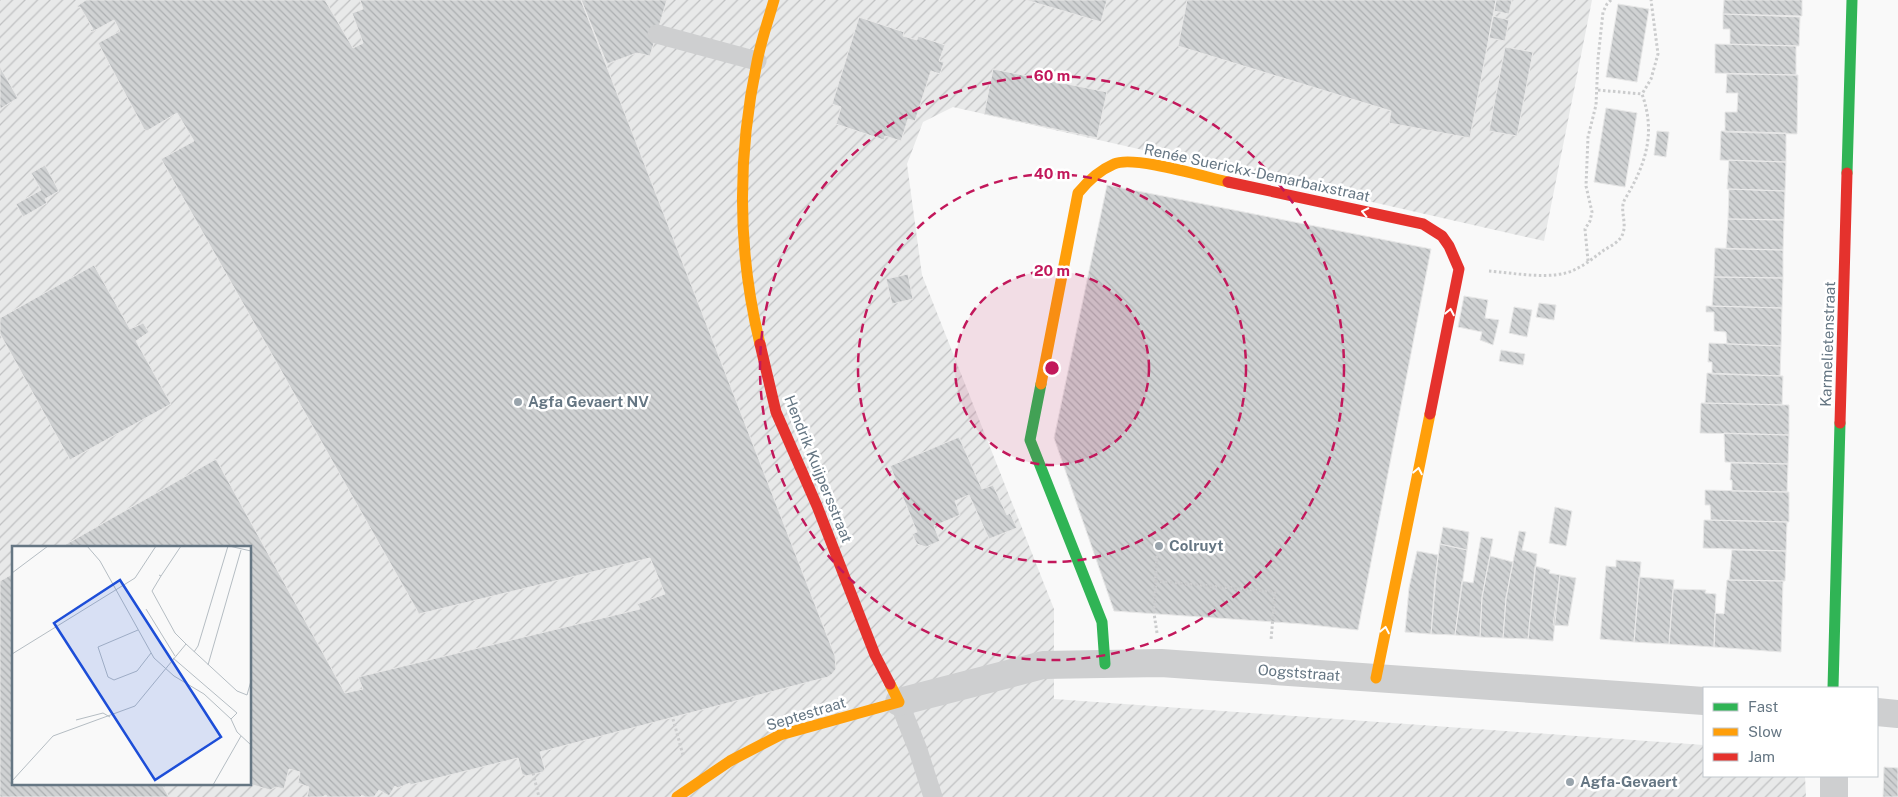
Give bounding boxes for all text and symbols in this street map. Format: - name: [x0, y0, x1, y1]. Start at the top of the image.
- text: 60 m: [1034, 67, 1070, 84]
- street label: Renée Suerickx-Demarbaixstraat: [1143, 140, 1372, 205]
- text: 40 m: [1034, 165, 1070, 182]
- one-way arrow: [1360, 207, 1369, 218]
- text: 20 m: [1034, 262, 1070, 279]
- street label: Karmelietenstraat: [1817, 281, 1838, 407]
- one-way arrow: [1444, 307, 1455, 316]
- centre of rings: [1043, 359, 1061, 377]
- place label: Agfa Gevaert NV: [528, 393, 649, 410]
- street label: Hendrik Kuijpersstraat: [781, 393, 856, 545]
- marker: Agfa Gevaert NV: [512, 396, 524, 408]
- one-way arrow: [1412, 467, 1422, 475]
- place label: Colruyt: [1169, 537, 1223, 554]
- marker: Colruyt: [1153, 540, 1165, 552]
- inset map: [12, 546, 251, 784]
- one-way arrow: [1380, 626, 1390, 635]
- street label: Oogststraat: [1257, 661, 1341, 684]
- legend: [1703, 687, 1878, 777]
- street label: Septestraat: [764, 693, 848, 734]
- text: Fast: [1748, 698, 1778, 715]
- text: Slow: [1748, 723, 1783, 740]
- text: Jam: [1748, 748, 1775, 765]
- place label: Agfa-Gevaert: [1580, 773, 1678, 790]
- marker: Agfa-Gevaert: [1564, 776, 1576, 788]

